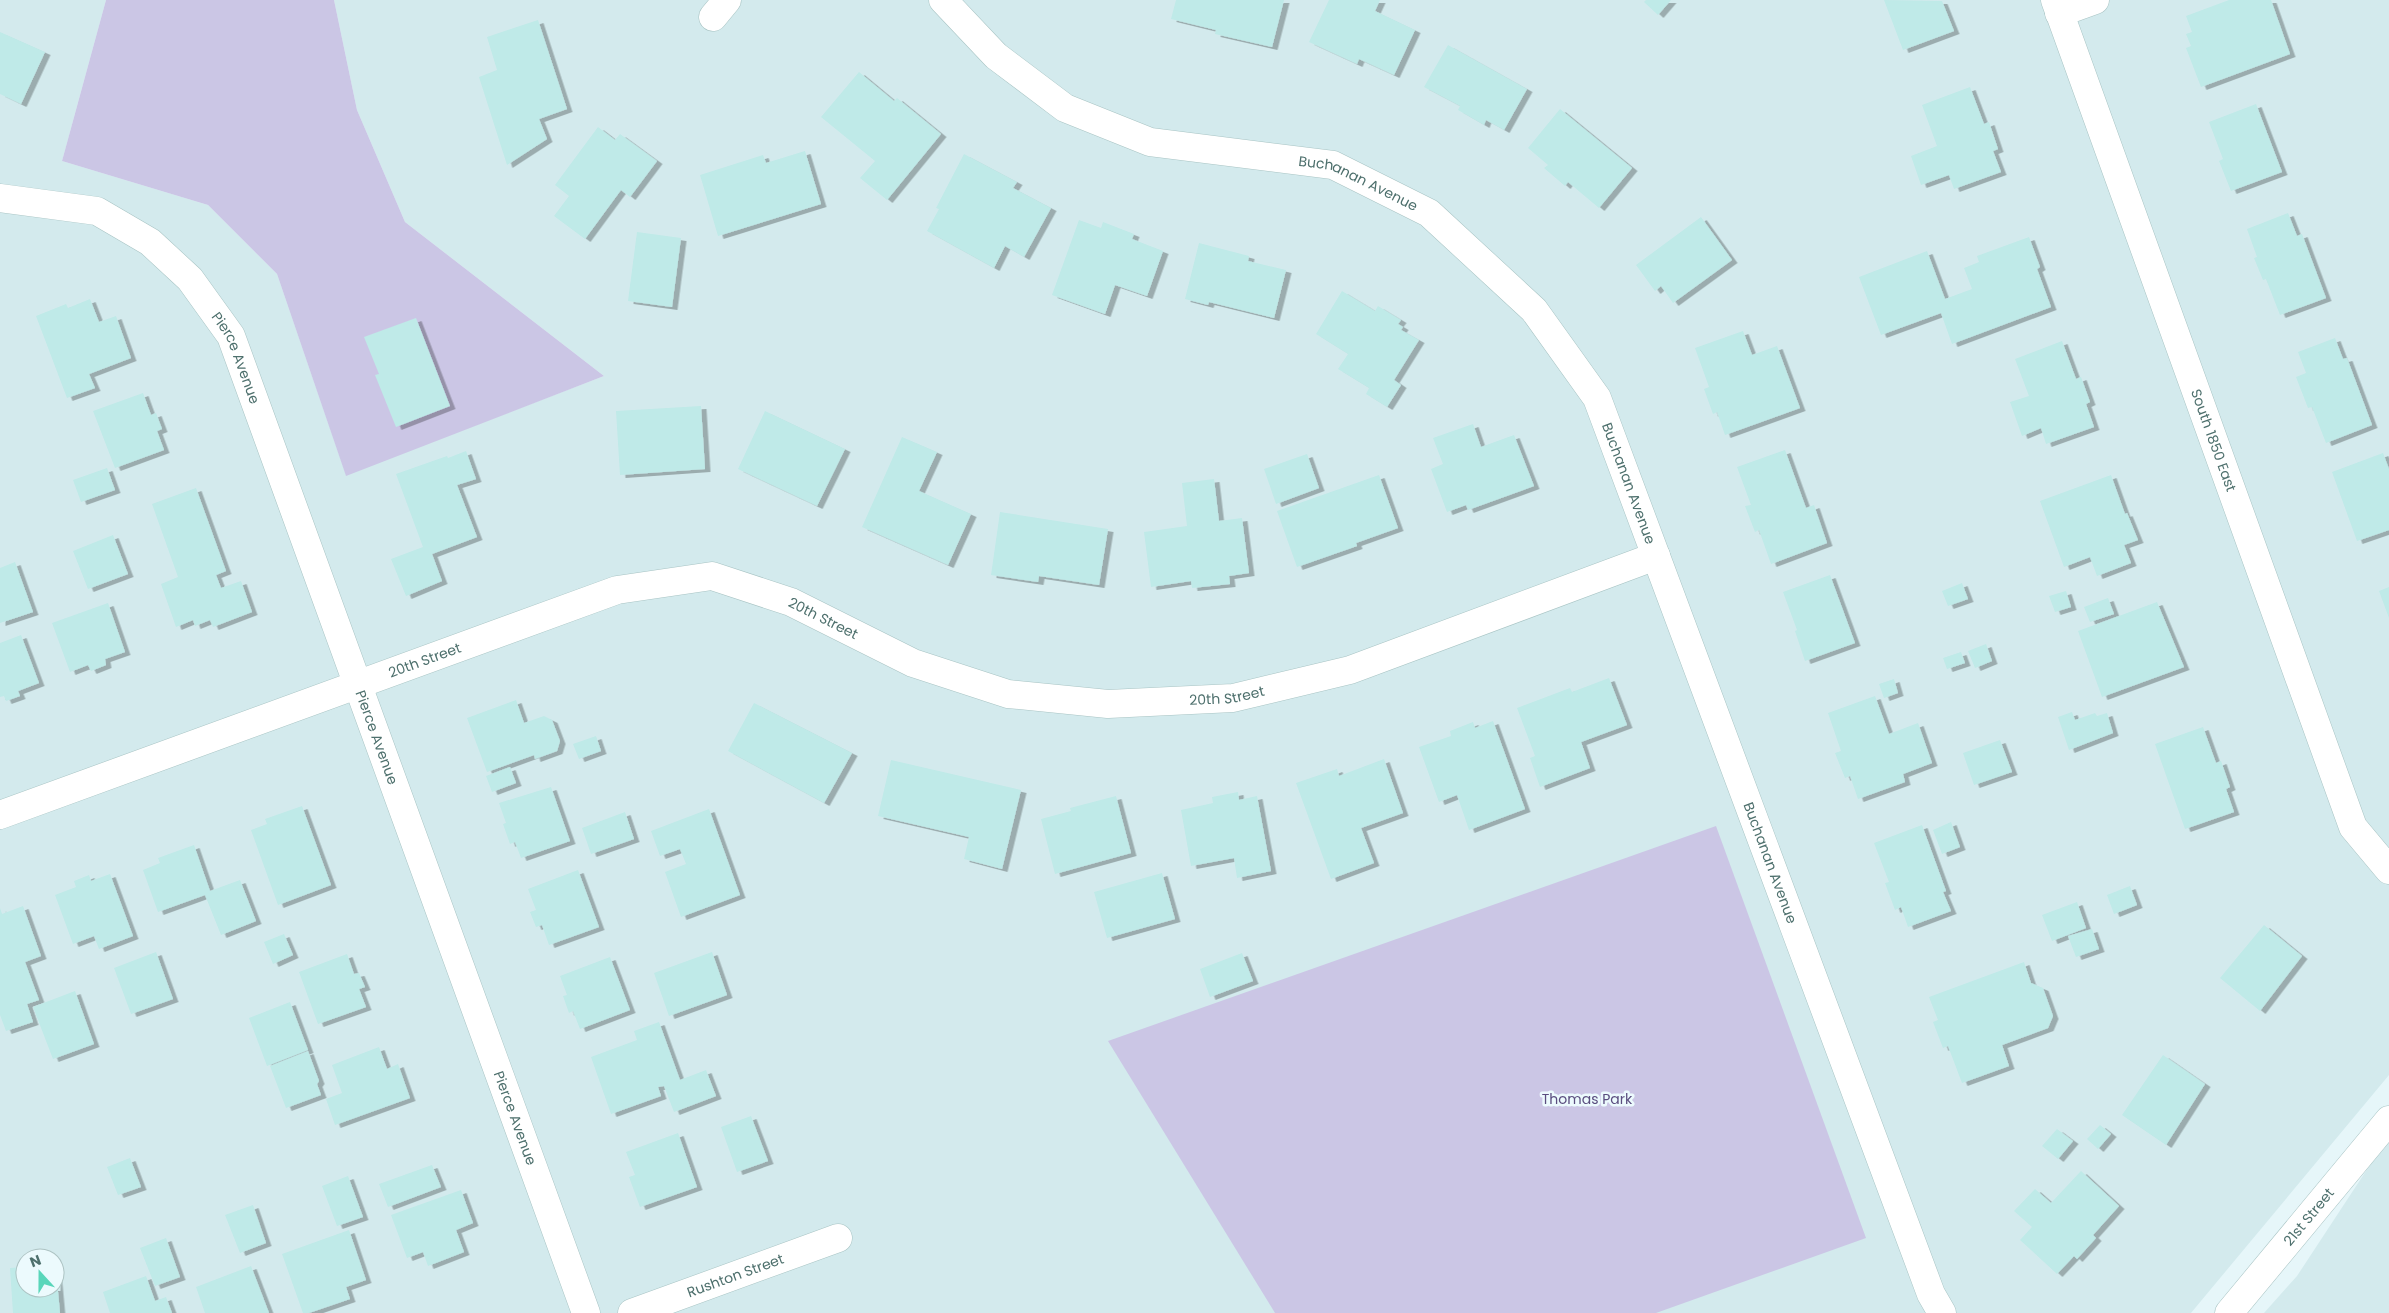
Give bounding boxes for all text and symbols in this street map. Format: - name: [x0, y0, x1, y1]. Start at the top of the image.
- street label: Buchanan Avenue: [1297, 151, 1422, 216]
- street label: Pierce Avenue: [207, 308, 265, 407]
- street label: South 1850 East: [2186, 386, 2241, 494]
- street label: Buchanan Avenue: [1597, 420, 1661, 547]
- street label: 20th Street: [785, 592, 862, 644]
- street label: 20th Street: [386, 638, 464, 683]
- street label: 20th Street: [1189, 681, 1266, 710]
- street label: Pierce Avenue: [351, 687, 403, 788]
- street label: Buchanan Avenue: [1738, 799, 1802, 927]
- street label: Pierce Avenue: [489, 1068, 542, 1168]
- park label: Thomas Park: [1542, 1089, 1633, 1109]
- street label: 21st Street: [2279, 1184, 2339, 1250]
- north arrow: [15, 1248, 65, 1298]
- street label: Rushton Street: [684, 1249, 787, 1302]
- text: N: [27, 1250, 44, 1272]

